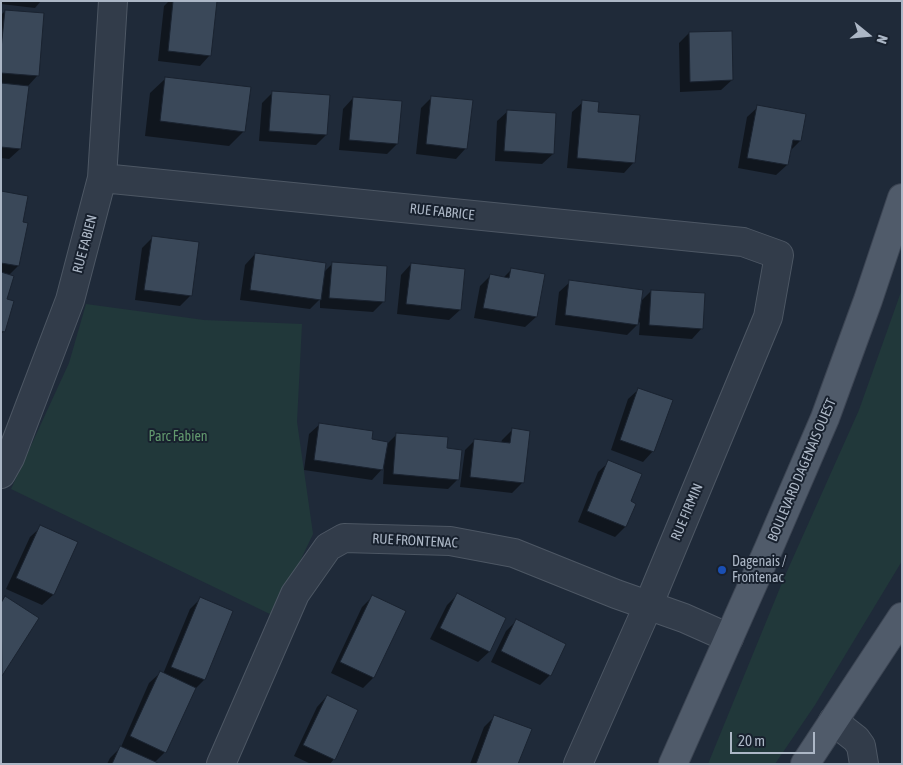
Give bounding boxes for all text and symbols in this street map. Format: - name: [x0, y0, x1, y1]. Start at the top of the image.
- north arrow: [843, 10, 893, 60]
- text: N: [873, 33, 891, 46]
- street label: RUE FABRICE: [409, 200, 475, 224]
- street label: RUE FABIEN: [69, 213, 101, 275]
- street label: BOULEVARD DAGENAIS OUEST: [764, 396, 840, 544]
- park label: Parc Fabien: [148, 429, 208, 445]
- street label: RUE FIRMIN: [667, 481, 707, 543]
- street label: RUE FRONTENAC: [372, 530, 458, 552]
- place label: Dagenais / Frontenac: [732, 554, 787, 586]
- marker: Dagenais / Frontenac: [716, 564, 728, 576]
- scale bar: [733, 722, 818, 754]
- text: 20 m: [738, 732, 765, 749]

